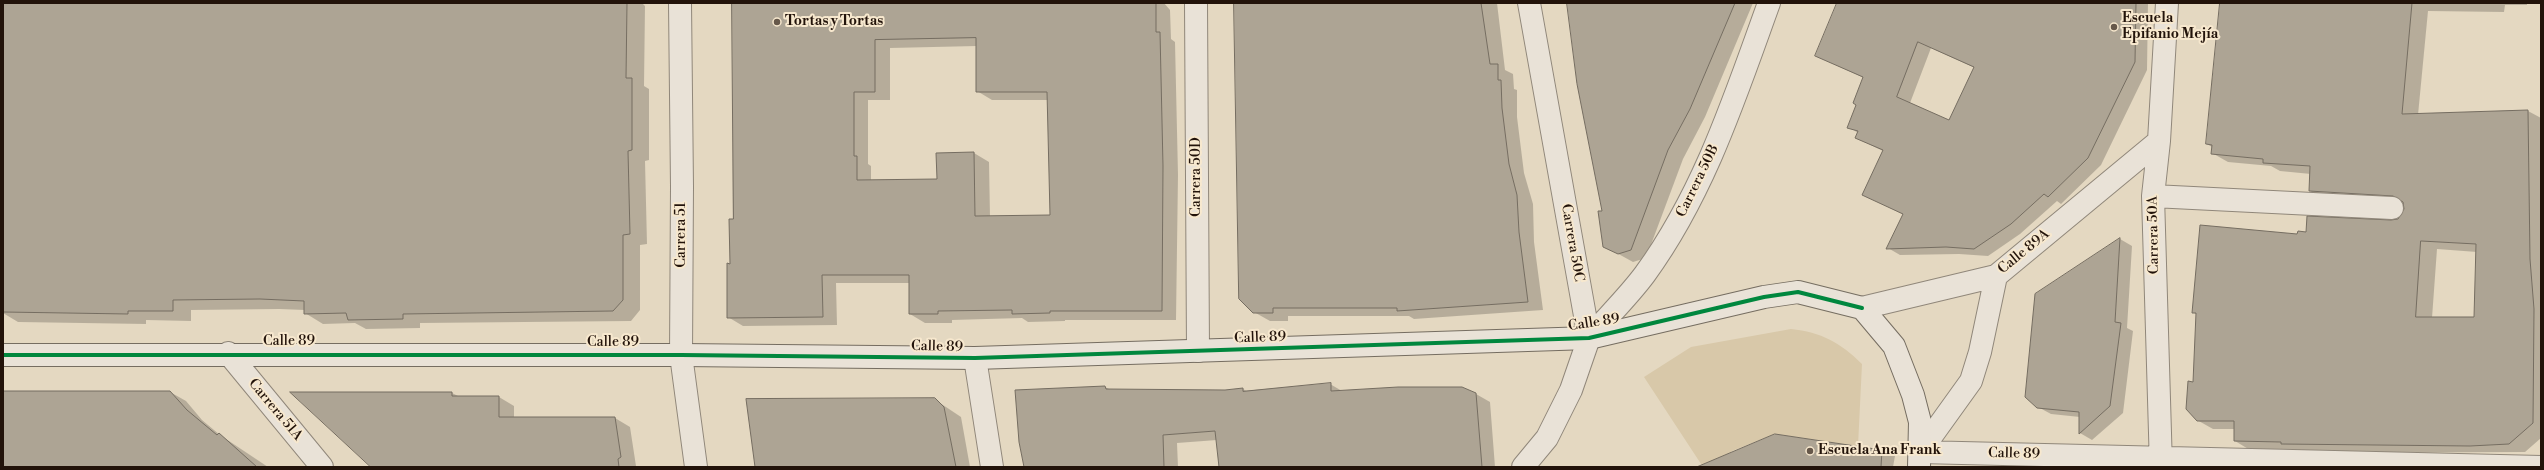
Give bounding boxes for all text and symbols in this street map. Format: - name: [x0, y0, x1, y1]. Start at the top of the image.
- place label: Escuela Epifanio Mejía: [2122, 11, 2218, 44]
- place label: Tortas y Tortas: [785, 14, 883, 30]
- marker: Tortas y Tortas: [772, 17, 782, 27]
- marker: Escuela Epifanio Mejía: [2109, 22, 2119, 32]
- street label: Carrera 50D: [1189, 137, 1205, 217]
- street label: Carrera 50B: [1673, 142, 1723, 220]
- street label: Carrera 50A: [2145, 196, 2163, 274]
- street label: Carrera 51: [674, 202, 690, 268]
- street label: Carrera 50C: [1557, 203, 1587, 283]
- street label: Calle 89A: [1995, 226, 2053, 278]
- street label: Calle 89: [1567, 311, 1621, 335]
- street label: Calle 89: [1234, 329, 1286, 347]
- street label: Calle 89: [263, 334, 315, 350]
- street label: Calle 89: [587, 335, 639, 351]
- street label: Calle 89: [911, 338, 963, 356]
- street label: Carrera 51A: [244, 376, 306, 444]
- place label: Escuela Ana Frank: [1818, 443, 1941, 459]
- street label: Calle 89: [1988, 445, 2040, 463]
- marker: Escuela Ana Frank: [1805, 446, 1815, 456]

